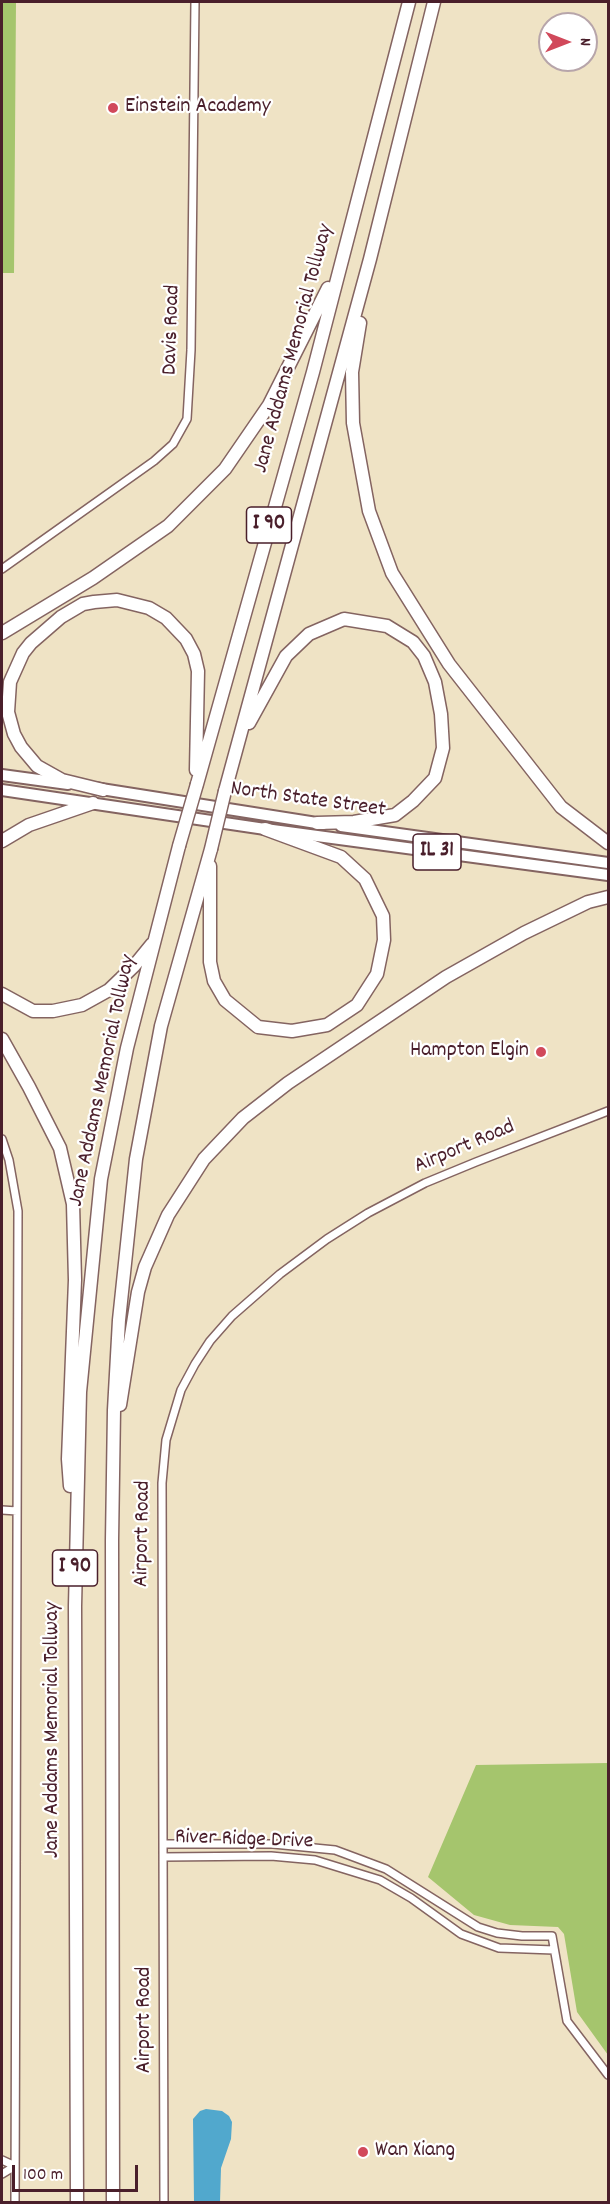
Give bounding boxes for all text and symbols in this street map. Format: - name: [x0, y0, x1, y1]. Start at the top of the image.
- north arrow: [538, 12, 598, 72]
- text: N: [573, 38, 596, 46]
- place label: Einstein Academy: [125, 95, 271, 121]
- marker: Einstein Academy: [106, 101, 120, 115]
- street label: Jane Addams Memorial Tollway: [249, 222, 341, 476]
- street label: Davis Road: [158, 284, 188, 376]
- road number: I 90: [246, 507, 292, 543]
- street label: North State Street: [229, 777, 387, 825]
- road number: IL 31: [413, 834, 461, 870]
- street label: Jane Addams Memorial Tollway: [64, 953, 144, 1209]
- place label: Hampton Elgin: [410, 1039, 529, 1065]
- marker: Hampton Elgin: [534, 1045, 548, 1059]
- street label: Airport Road: [411, 1115, 519, 1181]
- street label: Airport Road: [130, 1480, 158, 1588]
- road number: I 90: [52, 1550, 98, 1586]
- street label: Jane Addams Memorial Tollway: [41, 1602, 67, 1858]
- street label: River Ridge Drive: [174, 1825, 314, 1857]
- street label: Airport Road: [133, 1967, 159, 2073]
- place label: Wan Xiang: [375, 2139, 455, 2165]
- marker: Wan Xiang: [356, 2145, 370, 2159]
- scale bar: [15, 2153, 141, 2191]
- text: 100 m: [23, 2163, 63, 2188]

